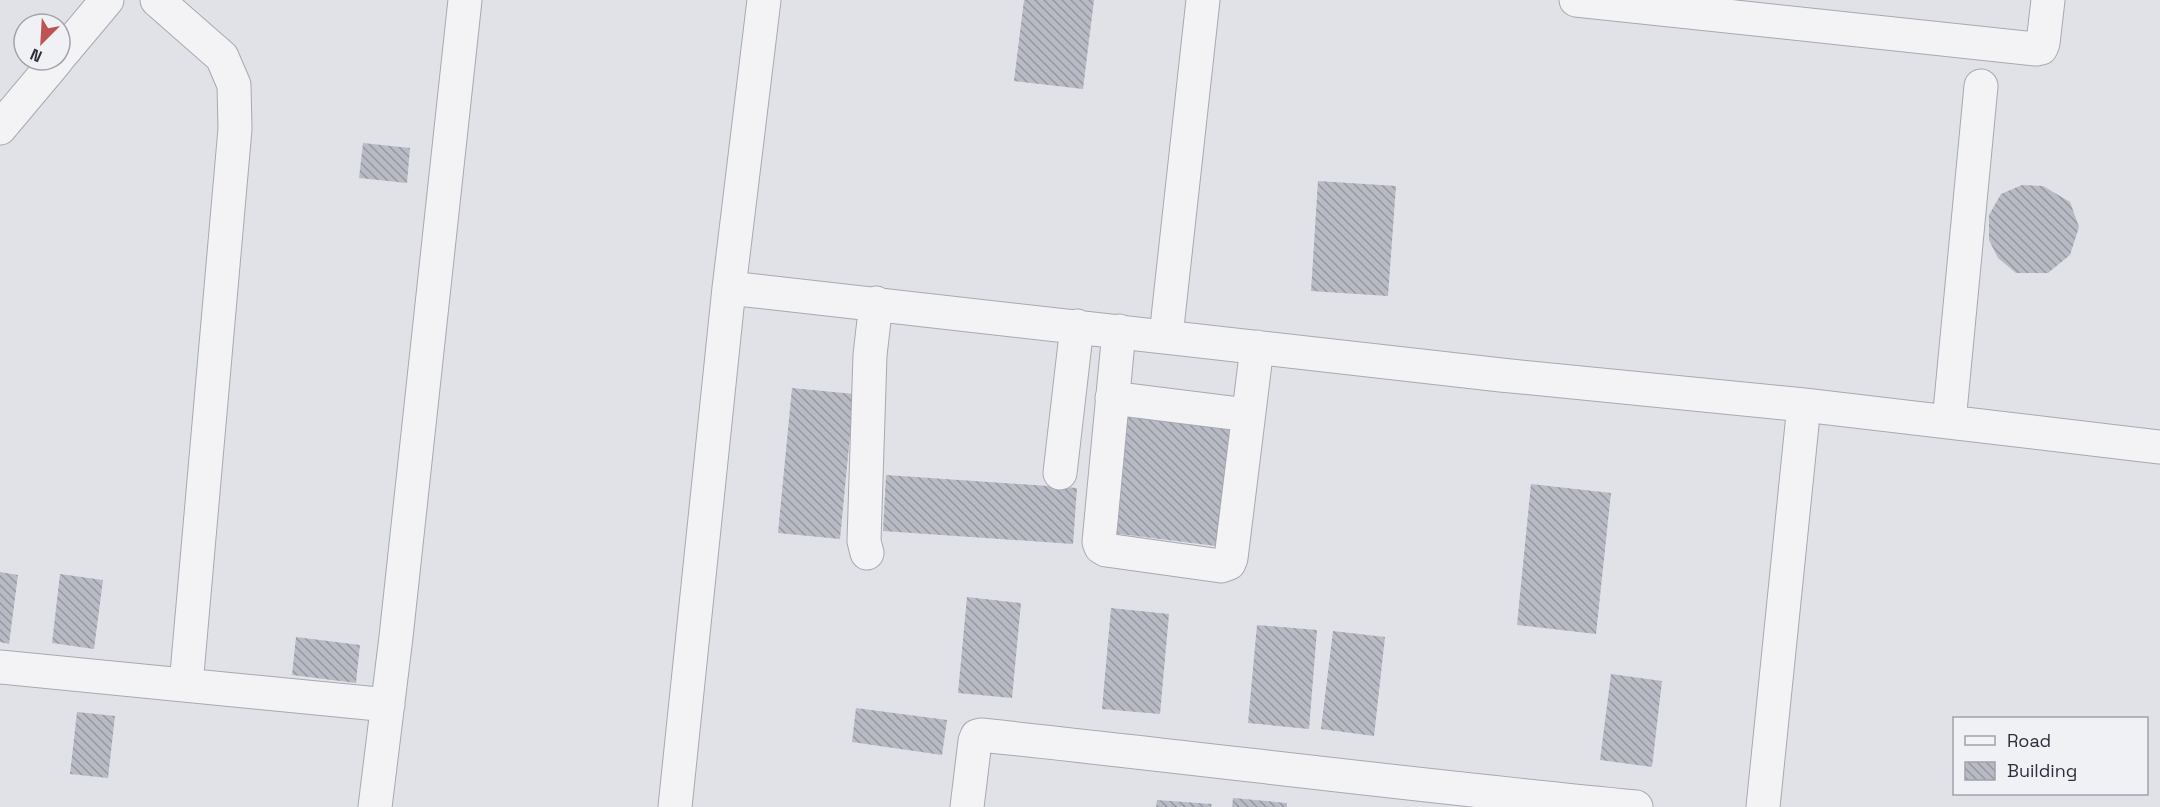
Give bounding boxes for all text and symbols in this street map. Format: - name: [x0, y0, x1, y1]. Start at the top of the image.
- north arrow: [12, 12, 72, 72]
- text: N: [27, 43, 45, 67]
- legend: [1953, 717, 2148, 795]
- text: Road: [2007, 729, 2051, 752]
- text: Building: [2007, 759, 2077, 782]

